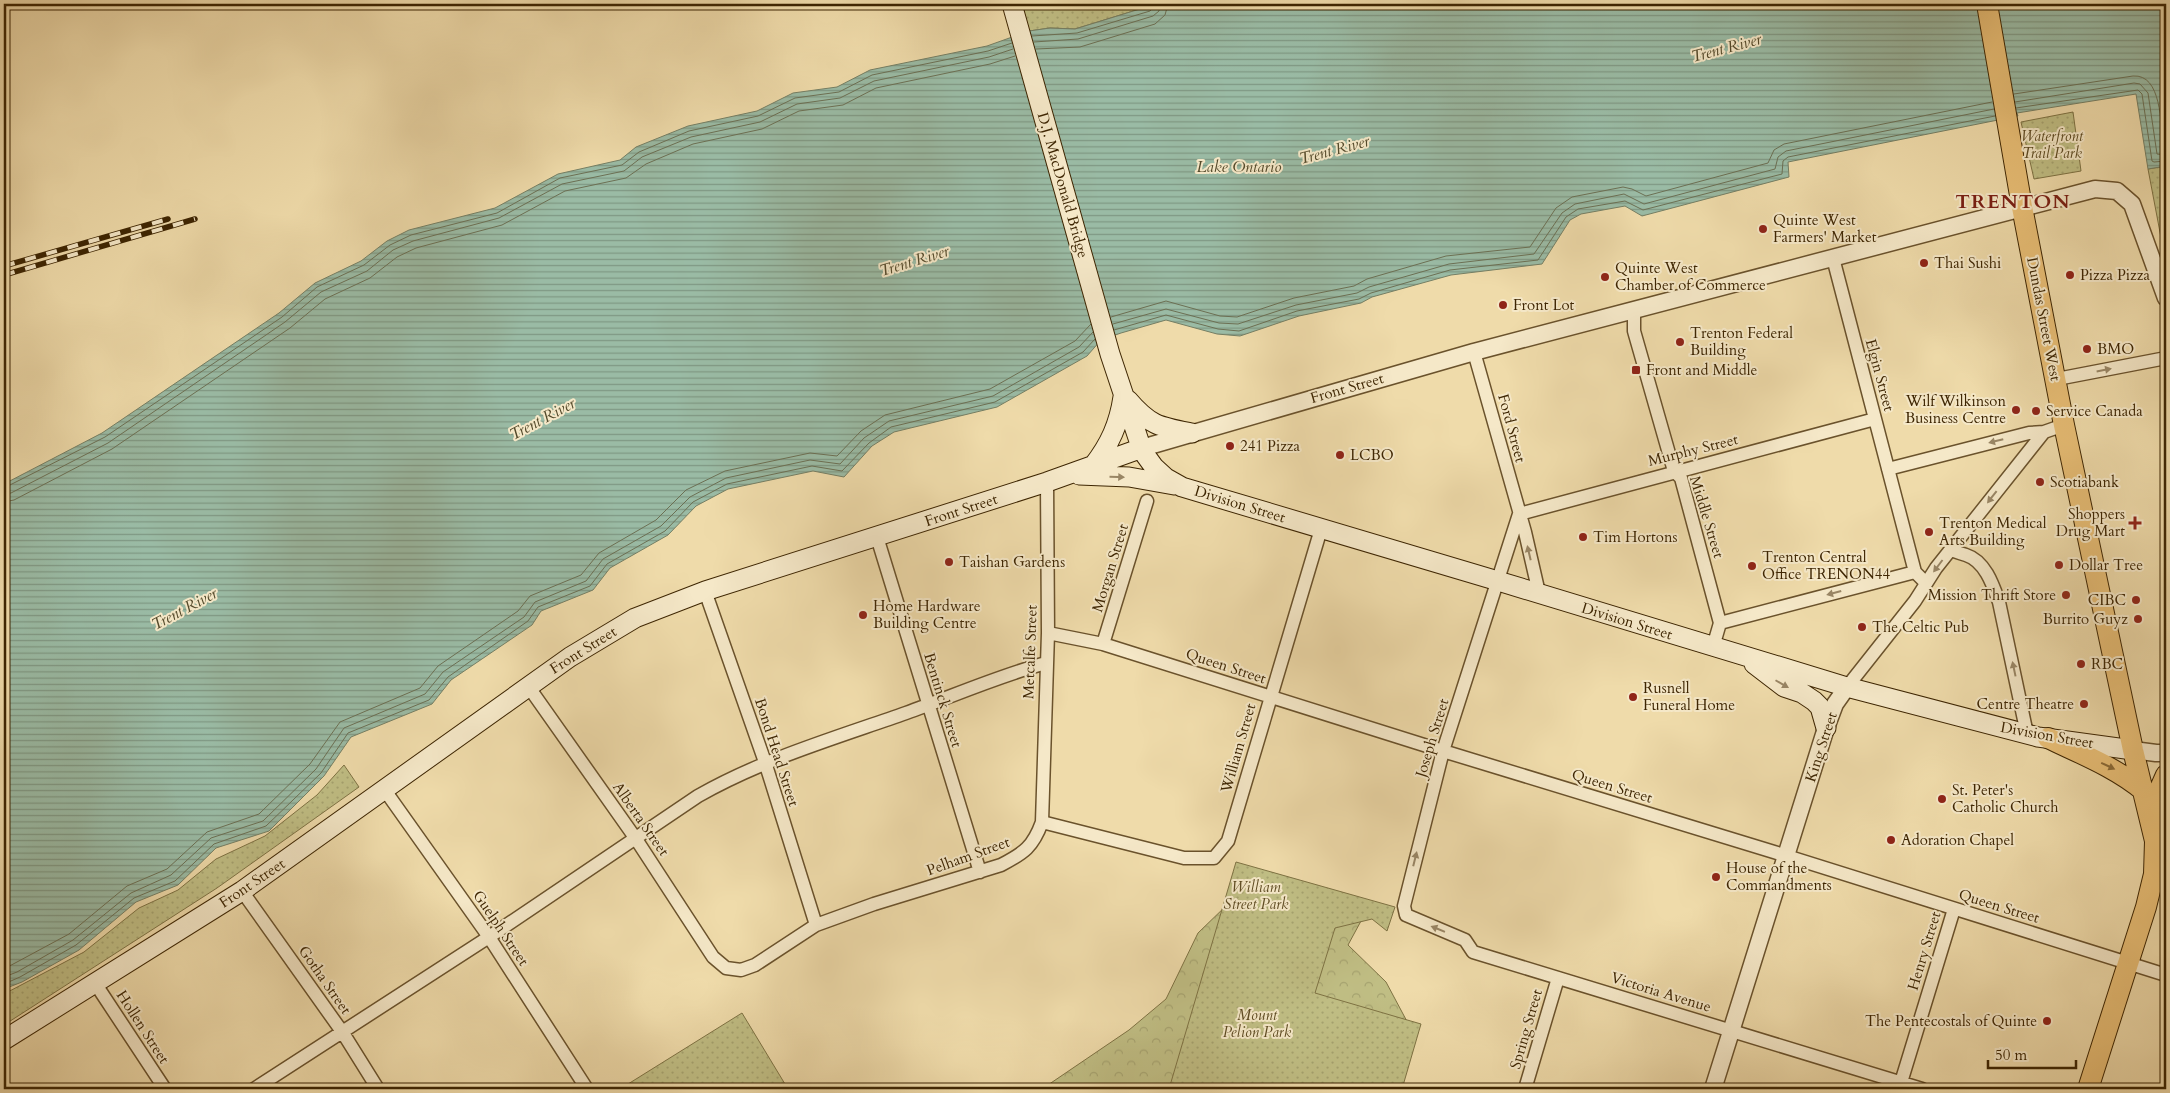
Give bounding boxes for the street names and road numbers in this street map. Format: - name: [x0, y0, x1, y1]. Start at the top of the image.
- street label: D.J. MacDonald Bridge: [1033, 110, 1093, 260]
- street label: Dundas Street West: [2022, 255, 2066, 383]
- street label: Elgin Street: [1861, 337, 1899, 414]
- street label: Front Street: [1308, 368, 1386, 408]
- street label: Ford Street: [1493, 391, 1531, 465]
- street label: Murphy Street: [1646, 429, 1740, 471]
- street label: Middle Street: [1685, 473, 1729, 561]
- street label: Division Street: [1192, 481, 1288, 527]
- street label: Front Street: [922, 489, 1000, 531]
- street label: Morgan Street: [1087, 521, 1133, 615]
- street label: Division Street: [1579, 598, 1675, 644]
- street label: Metcalfe Street: [1018, 604, 1042, 699]
- street label: Front Street: [546, 621, 621, 678]
- street label: Queen Street: [1183, 644, 1269, 688]
- street label: Bentinck Street: [919, 650, 967, 750]
- street label: Bond Head Street: [750, 695, 804, 809]
- street label: Joseph Street: [1410, 696, 1454, 782]
- street label: William Street: [1215, 701, 1260, 796]
- street label: King Street: [1800, 709, 1842, 785]
- street label: Division Street: [1999, 717, 2095, 753]
- street label: Queen Street: [1569, 764, 1655, 808]
- street label: Alberta Street: [608, 778, 674, 860]
- street label: Pelham Street: [924, 832, 1013, 880]
- street label: Front Street: [215, 853, 289, 912]
- street label: Queen Street: [1956, 884, 2042, 928]
- street label: Guelph Street: [468, 886, 534, 970]
- street label: Henry Street: [1903, 909, 1946, 993]
- street label: Gotha Street: [294, 942, 356, 1019]
- street label: Victoria Avenue: [1608, 967, 1714, 1017]
- street label: Hollen Street: [112, 986, 174, 1068]
- street label: Spring Street: [1505, 986, 1547, 1071]

